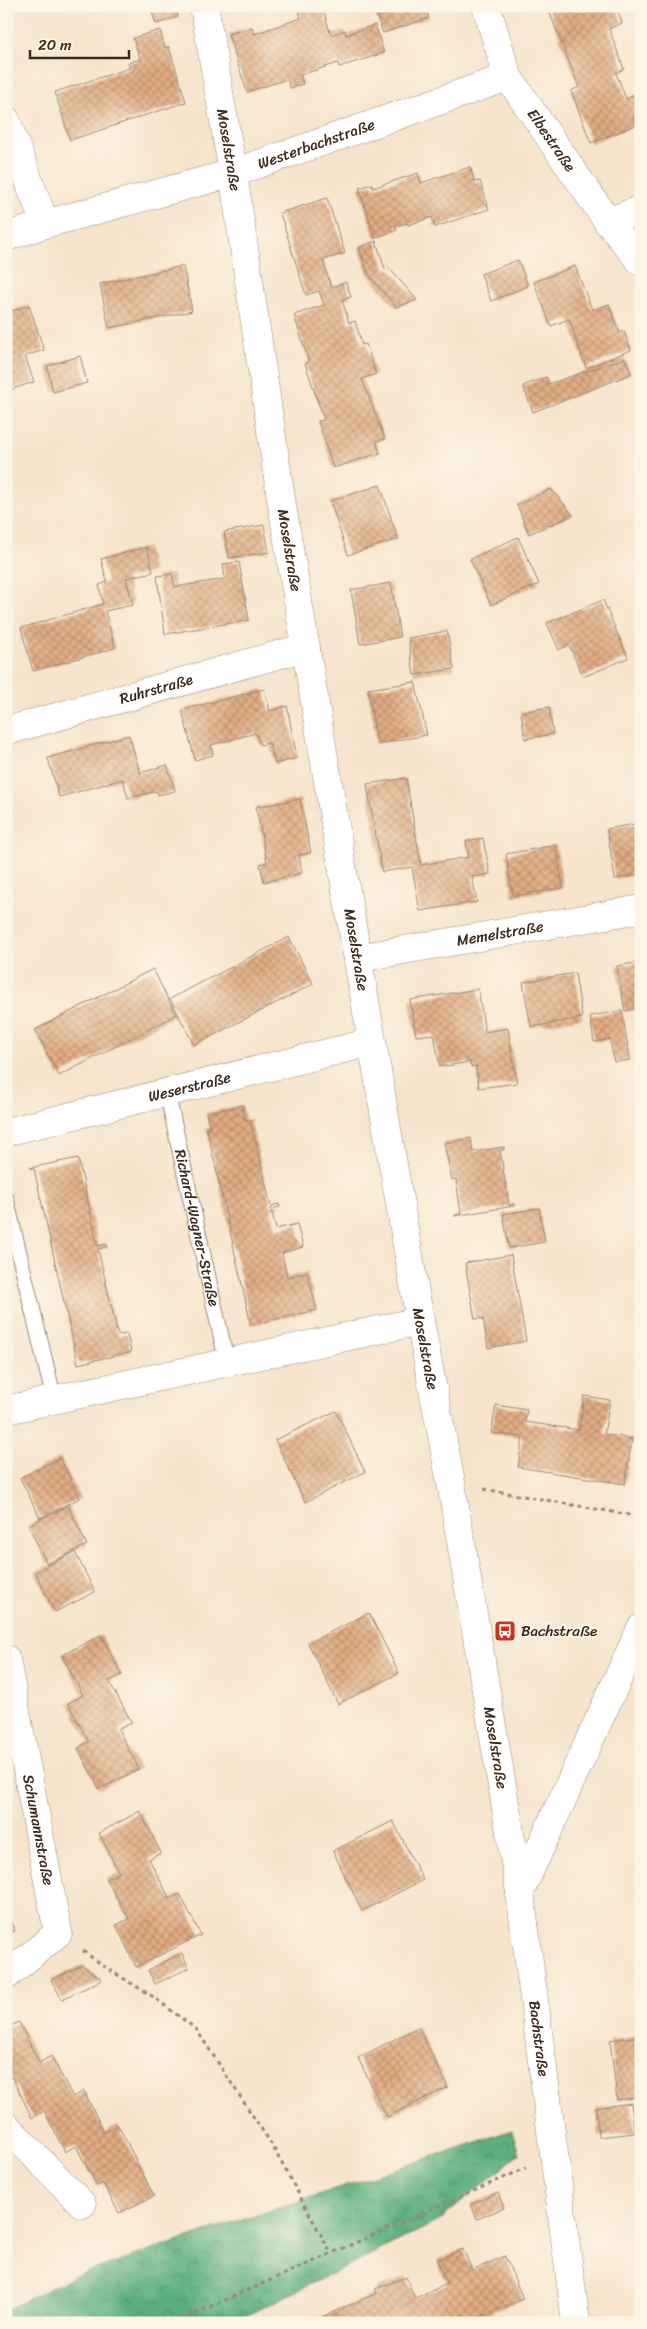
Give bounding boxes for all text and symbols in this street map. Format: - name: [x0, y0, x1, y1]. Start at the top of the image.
- scale bar: [30, 28, 129, 60]
- text: 20 m: [38, 32, 72, 58]
- street label: Elbestraße: [520, 103, 583, 177]
- street label: Moselstraße: [209, 107, 249, 193]
- street label: Westerbachstraße: [254, 111, 379, 177]
- street label: Moselstraße: [270, 507, 309, 594]
- street label: Ruhrstraße: [117, 666, 196, 712]
- street label: Moselstraße: [336, 907, 376, 993]
- street label: Memelstraße: [454, 913, 546, 954]
- street label: Weserstraße: [145, 1064, 234, 1110]
- street label: Richard-Wagner-Straße: [167, 1147, 227, 1309]
- street label: Moselstraße: [405, 1306, 446, 1392]
- place label: Bachstraße: [521, 1618, 597, 1644]
- bus stop icon: Bachstraße: [493, 1619, 517, 1643]
- street label: Moselstraße: [476, 1704, 515, 1791]
- street label: Schumannstraße: [15, 1772, 62, 1888]
- street label: Bachstraße: [521, 1999, 557, 2078]

